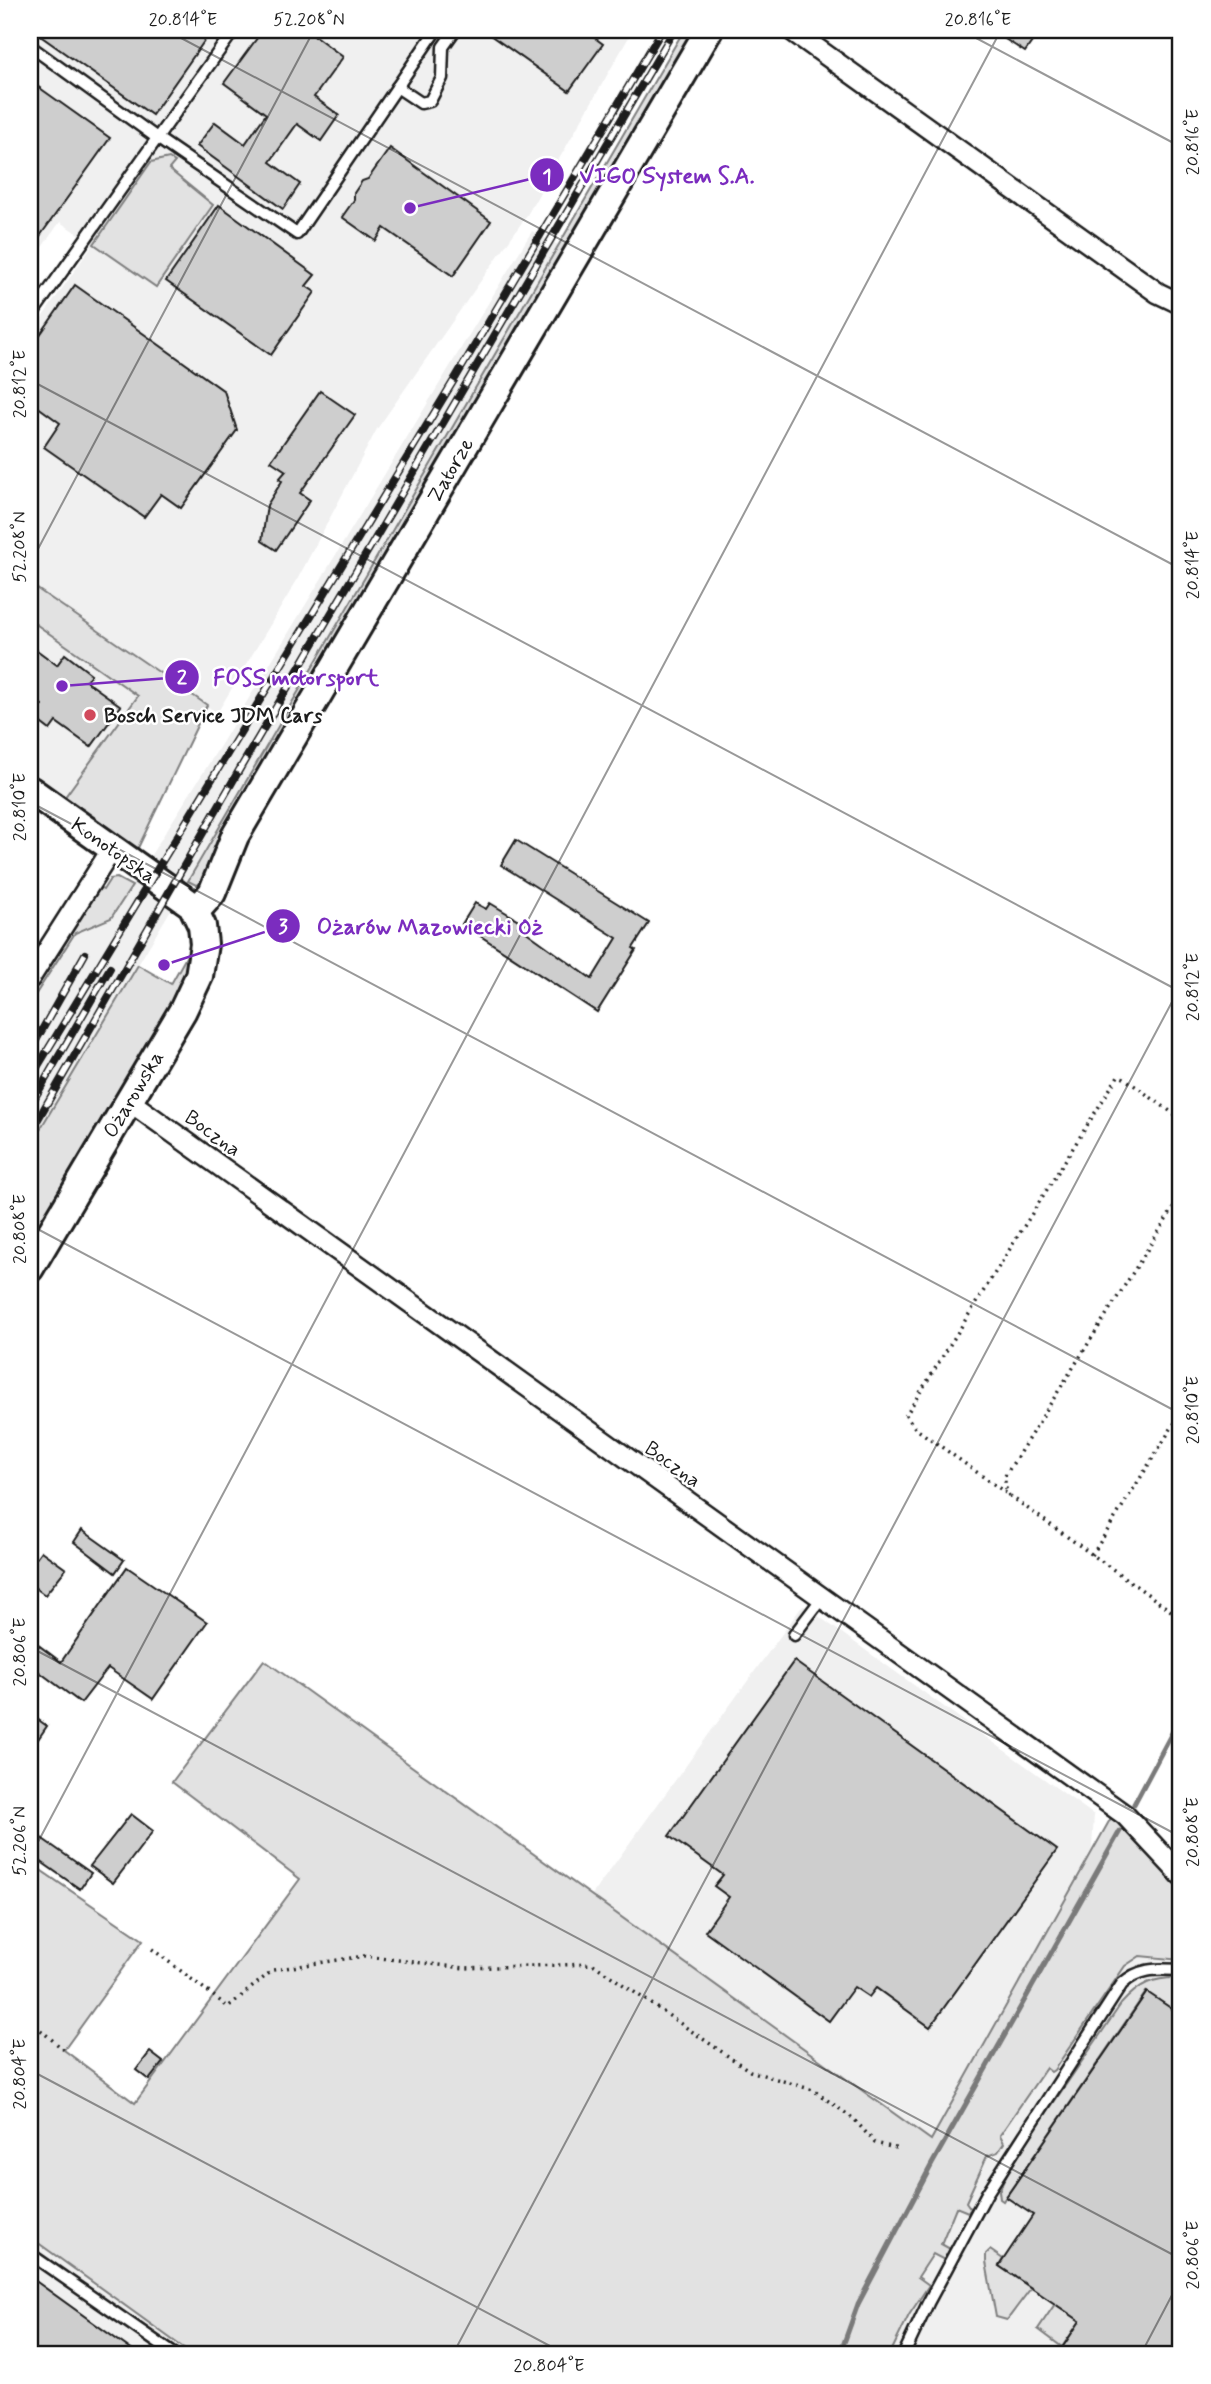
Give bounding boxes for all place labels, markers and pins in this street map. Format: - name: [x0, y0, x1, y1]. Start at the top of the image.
- callout: VIGO System S.A.: [529, 153, 769, 197]
- callout: FOSS motorsport: [164, 655, 393, 699]
- place label: Bosch Service JDM Cars: [104, 702, 323, 730]
- marker: Bosch Service JDM Cars: [82, 707, 98, 723]
- callout: Ożarów Mazowiecki Oż: [266, 904, 559, 948]

